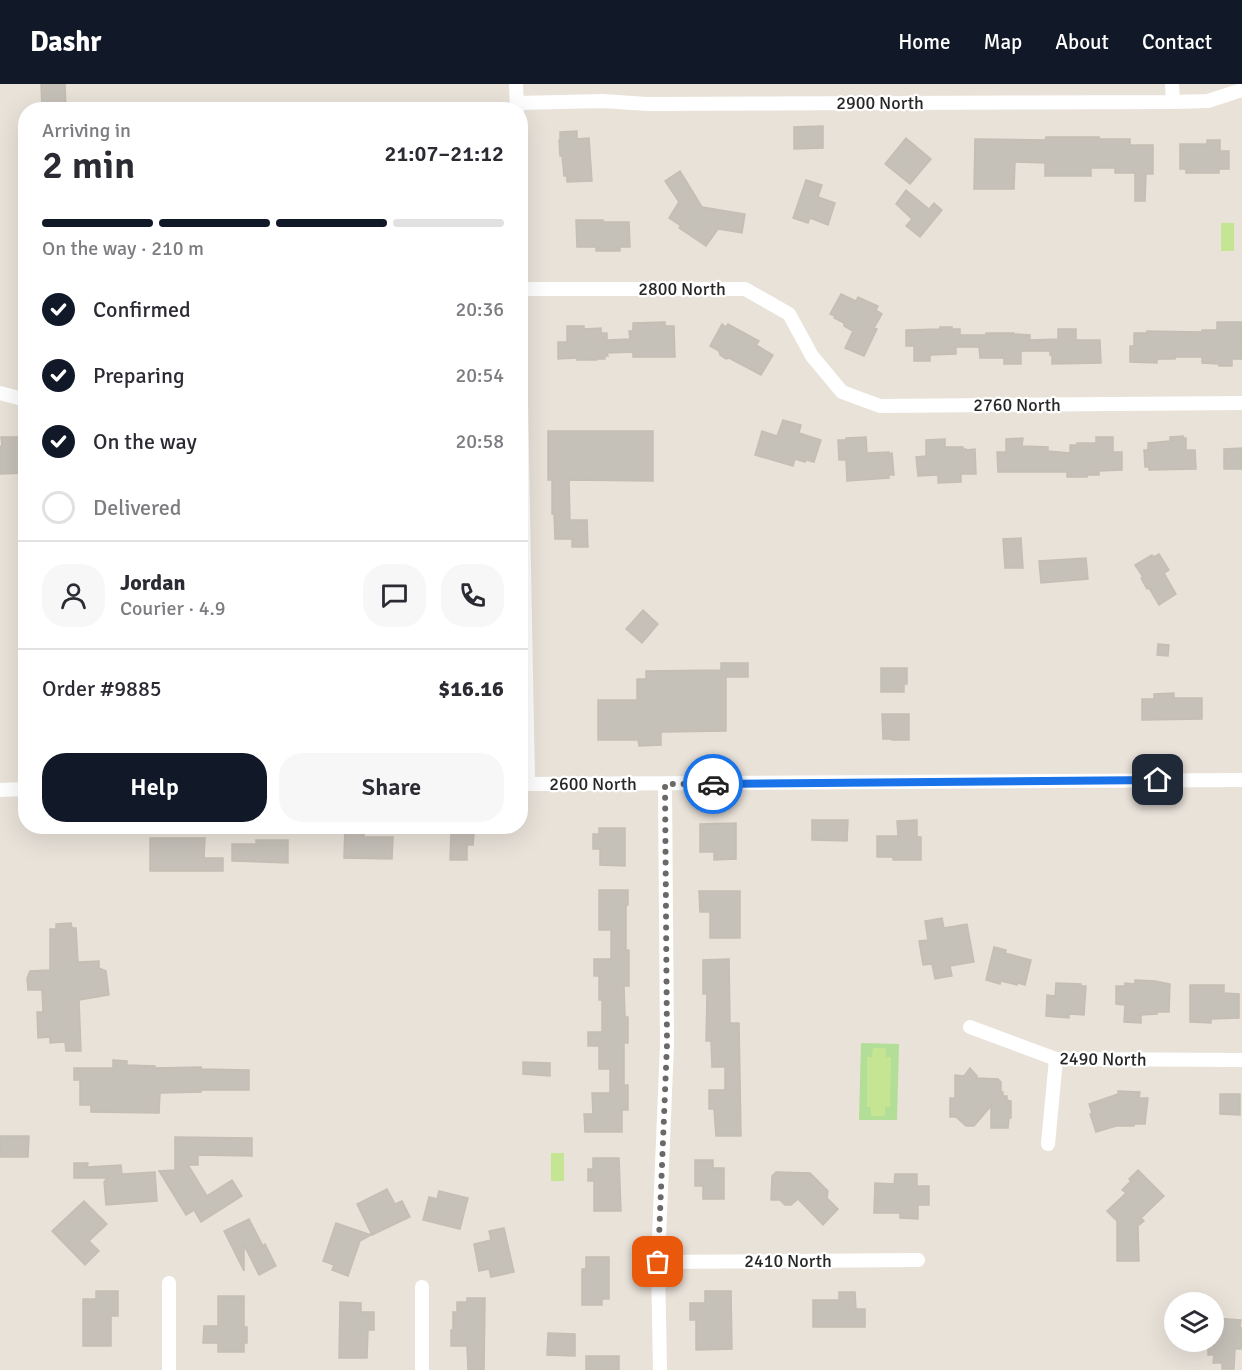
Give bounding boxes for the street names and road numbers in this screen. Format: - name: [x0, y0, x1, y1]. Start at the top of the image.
- street label: 2900 North: [836, 92, 924, 114]
- street label: 2800 North: [638, 278, 726, 300]
- street label: 2760 North: [973, 394, 1061, 416]
- street label: 2600 North: [549, 773, 637, 795]
- street label: 2490 North: [1059, 1047, 1147, 1071]
- street label: 2410 North: [744, 1250, 832, 1272]

